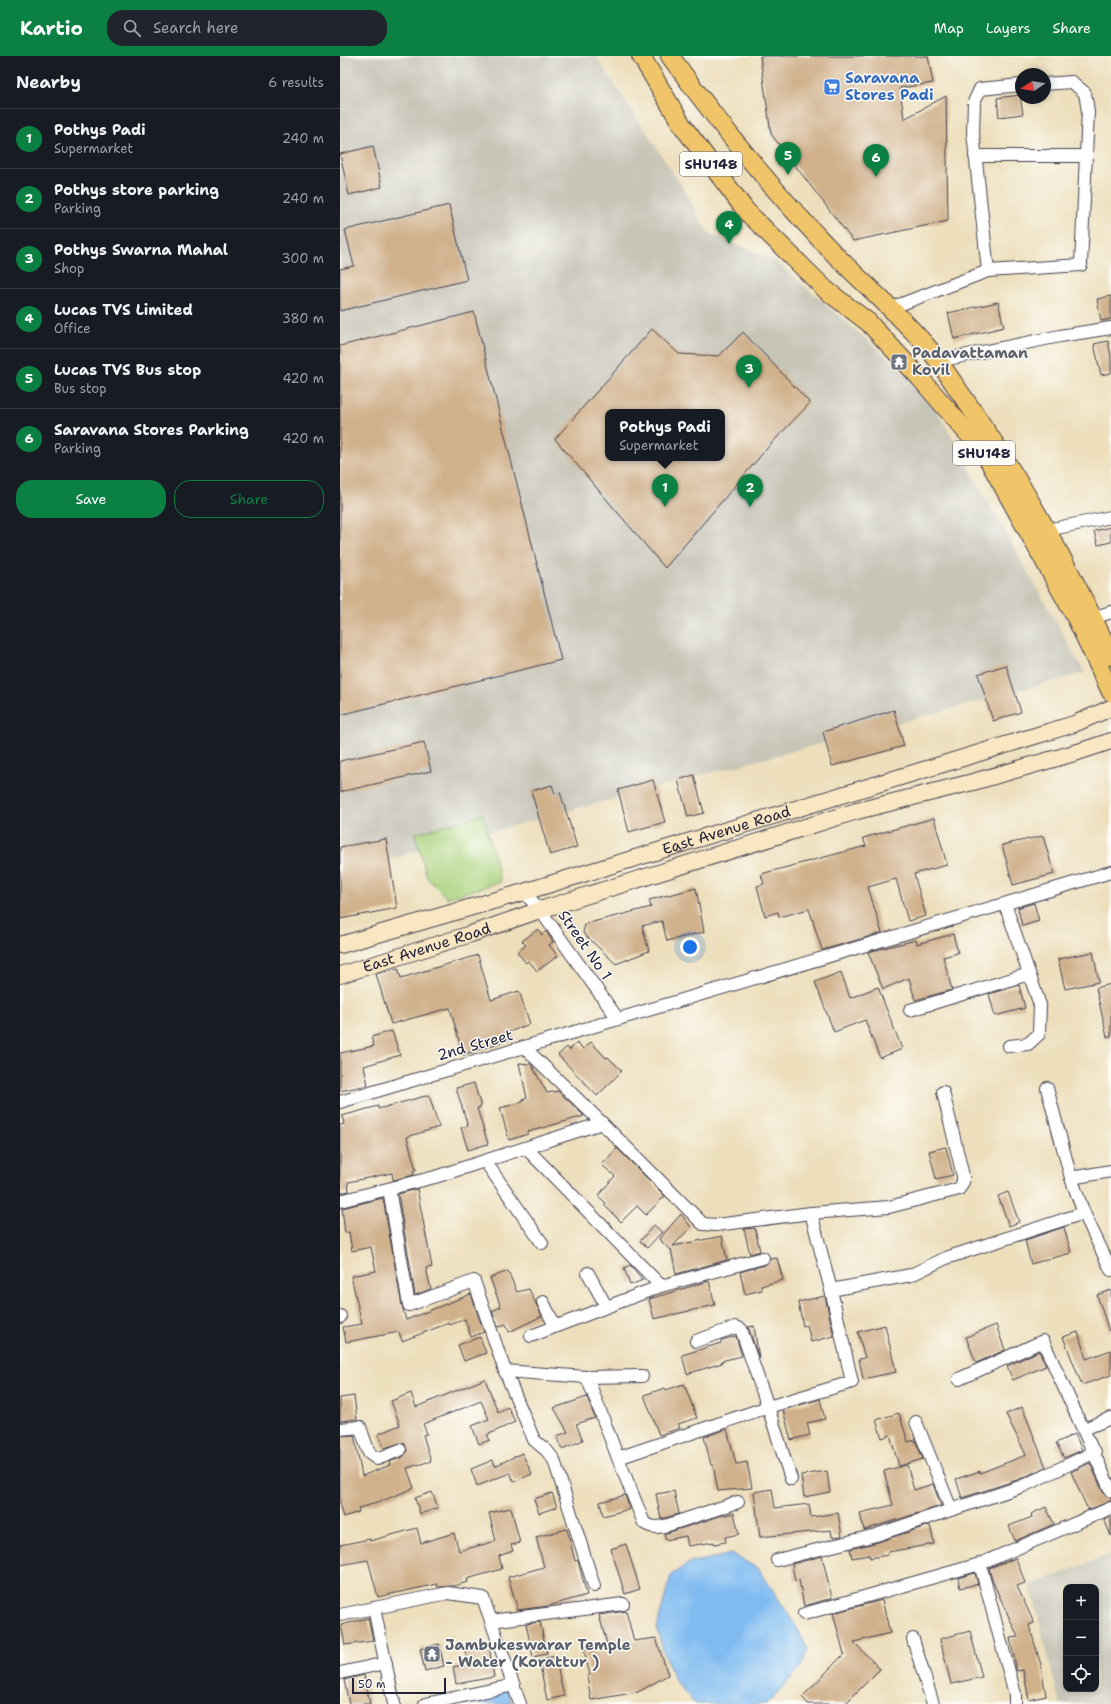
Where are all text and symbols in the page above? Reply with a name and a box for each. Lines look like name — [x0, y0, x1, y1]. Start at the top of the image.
search box — [107, 10, 387, 46]
text: Kartio — [20, 16, 83, 41]
icon: search — [121, 17, 143, 39]
text: Search here — [153, 18, 239, 38]
text: Map — [934, 19, 964, 37]
text: Layers — [986, 19, 1030, 37]
text: Share — [1052, 19, 1091, 37]
place label: Saravana Stores Padi — [845, 68, 934, 105]
north arrow — [1015, 68, 1051, 104]
text: Nearby — [16, 71, 81, 93]
text: 6 results — [268, 74, 324, 91]
supermarket icon: Saravana Stores Padi — [822, 77, 842, 97]
text: Pothys Padi — [54, 120, 146, 140]
text: 1 — [26, 130, 32, 147]
text: 240 m — [282, 130, 324, 147]
text: Supermarket — [54, 140, 133, 157]
pin: 5 — [775, 142, 801, 175]
pin: 6 — [863, 144, 889, 177]
road number: SHU148 — [680, 152, 742, 176]
text: Pothys store parking — [54, 180, 219, 200]
text: 2 — [24, 190, 34, 207]
text: 240 m — [282, 190, 324, 207]
text: Parking — [54, 200, 101, 217]
pin: 4 — [716, 211, 742, 244]
text: Pothys Swarna Mahal — [54, 240, 228, 260]
text: 3 — [24, 250, 34, 267]
text: 300 m — [281, 250, 324, 267]
text: Shop — [54, 260, 84, 277]
text: Lucas TVS Limited — [54, 300, 193, 320]
text: 4 — [24, 310, 34, 327]
text: 380 m — [282, 310, 324, 327]
text: Office — [54, 320, 91, 337]
place label: Padavattaman Kovil — [912, 343, 1028, 380]
temple icon: Padavattaman Kovil — [889, 352, 909, 372]
pin: 3 — [736, 355, 762, 388]
text: Lucas TVS Bus stop — [54, 360, 201, 380]
text: 5 — [25, 370, 33, 387]
text: 420 m — [282, 370, 324, 387]
text: Bus stop — [54, 380, 106, 397]
popup — [605, 409, 725, 461]
text: Pothys Padi — [619, 417, 711, 437]
text: Saravana Stores Parking — [54, 420, 249, 440]
text: 6 — [24, 430, 34, 447]
text: 420 m — [282, 430, 324, 447]
text: Supermarket — [619, 437, 698, 454]
text: Parking — [54, 440, 101, 457]
road number: SHU148 — [953, 441, 1015, 465]
pin: 1 — [652, 474, 678, 507]
pin: 2 — [737, 474, 763, 507]
button: Save — [16, 480, 166, 518]
button: Share — [174, 480, 324, 518]
street label: East Avenue Road — [660, 801, 793, 859]
street label: Street No 1 — [554, 906, 616, 984]
street label: East Avenue Road — [360, 918, 494, 977]
your location — [680, 937, 700, 957]
street label: 2nd Street — [435, 1025, 515, 1065]
map controls — [1063, 1584, 1099, 1692]
button: + — [1063, 1584, 1099, 1620]
button: − — [1063, 1620, 1099, 1656]
place label: Jambukeswarar Temple - Water (Korattur ) — [445, 1635, 631, 1672]
temple icon: Jambukeswarar Temple - Water (Korattur ) — [422, 1644, 442, 1664]
button: locate — [1063, 1656, 1099, 1692]
scale bar — [352, 1676, 446, 1695]
text: 50 m — [358, 1677, 386, 1692]

